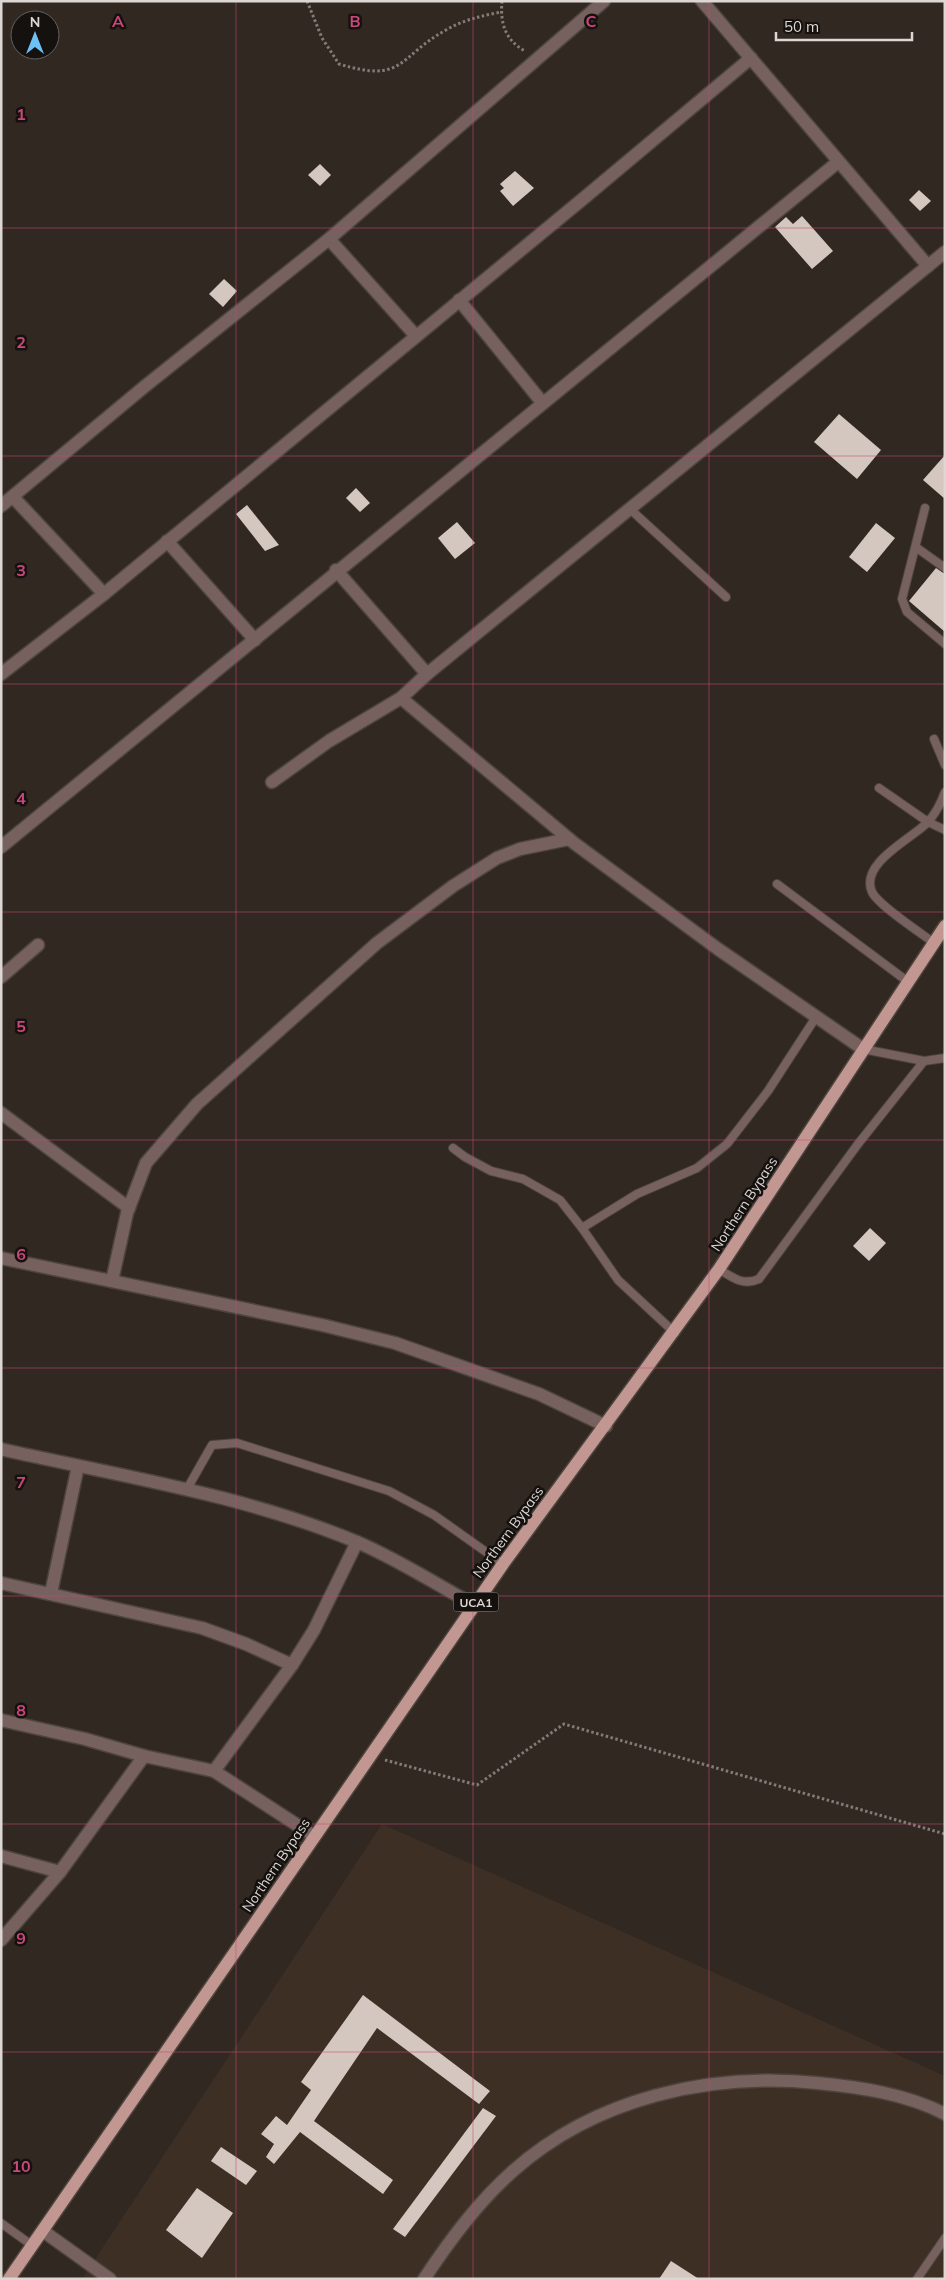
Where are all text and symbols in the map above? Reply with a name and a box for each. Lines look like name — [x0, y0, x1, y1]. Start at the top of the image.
north arrow — [10, 10, 60, 60]
scale bar — [776, 10, 912, 42]
text: A — [112, 11, 124, 31]
text: B — [349, 11, 361, 31]
text: C — [586, 11, 597, 31]
text: N — [30, 13, 40, 31]
text: 50 m — [784, 17, 819, 36]
text: 1 — [16, 104, 26, 124]
text: 2 — [16, 332, 26, 352]
text: 3 — [16, 560, 26, 580]
text: 4 — [16, 788, 26, 808]
text: 5 — [16, 1016, 26, 1036]
street label: Northern Bypass — [707, 1153, 781, 1255]
text: 6 — [16, 1244, 26, 1264]
text: 7 — [16, 1472, 26, 1492]
street label: Northern Bypass — [469, 1482, 547, 1581]
road number: UCA1 — [454, 1592, 498, 1611]
text: 8 — [16, 1700, 26, 1720]
street label: Northern Bypass — [238, 1815, 314, 1915]
text: 9 — [16, 1928, 26, 1948]
text: 10 — [11, 2156, 31, 2176]

